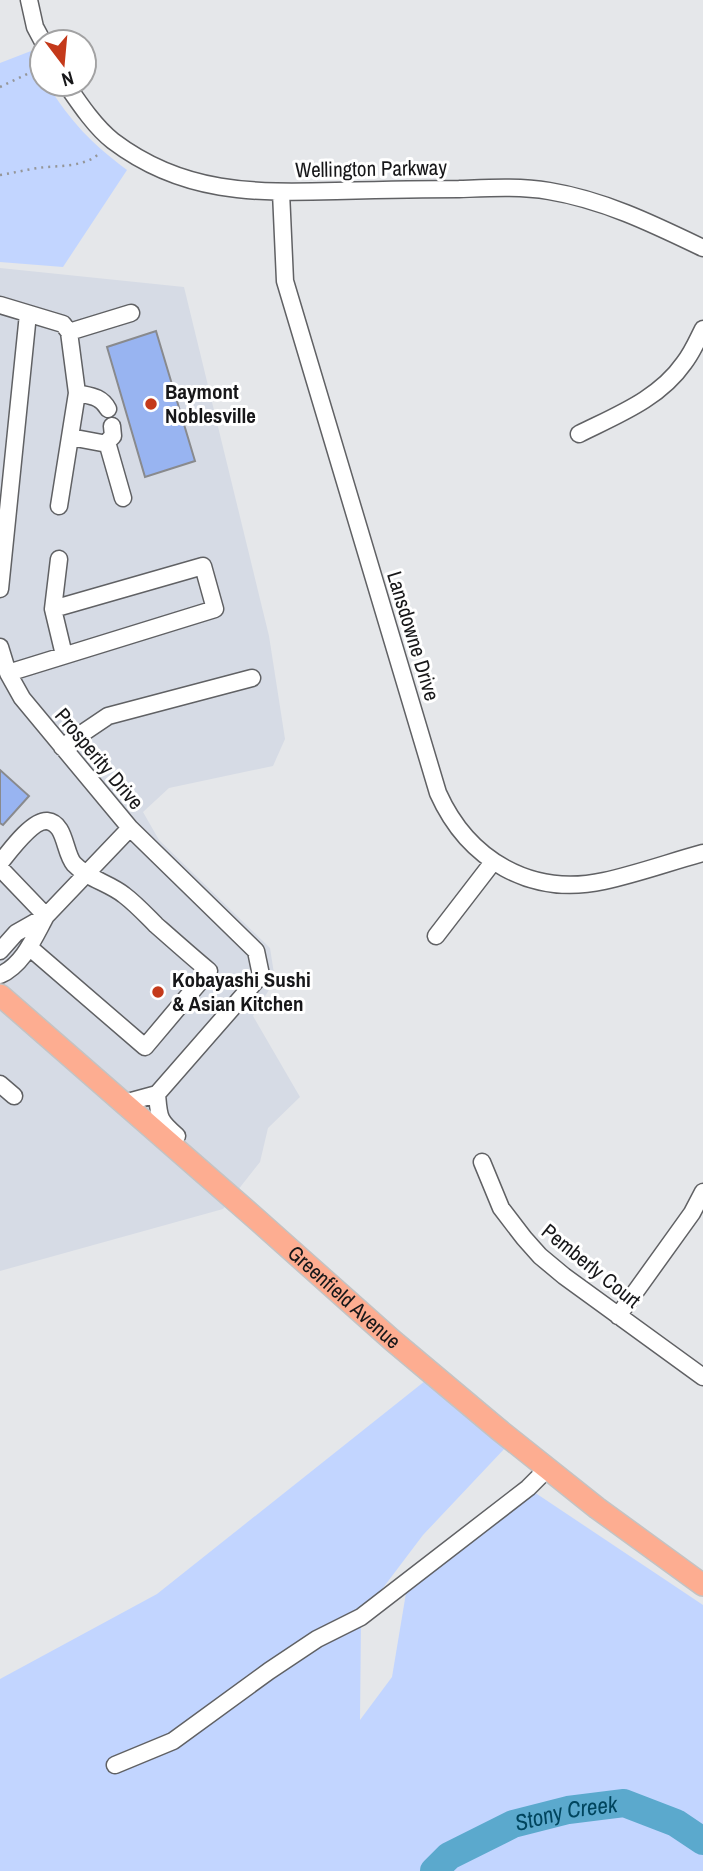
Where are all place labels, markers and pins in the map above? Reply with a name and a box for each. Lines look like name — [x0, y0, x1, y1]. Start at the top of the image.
place label: Baymont Noblesville — [165, 377, 256, 430]
marker: Baymont Noblesville — [143, 396, 159, 412]
place label: Kobayashi Sushi & Asian Kitchen — [172, 965, 311, 1018]
marker: Kobayashi Sushi & Asian Kitchen — [150, 984, 166, 1000]

